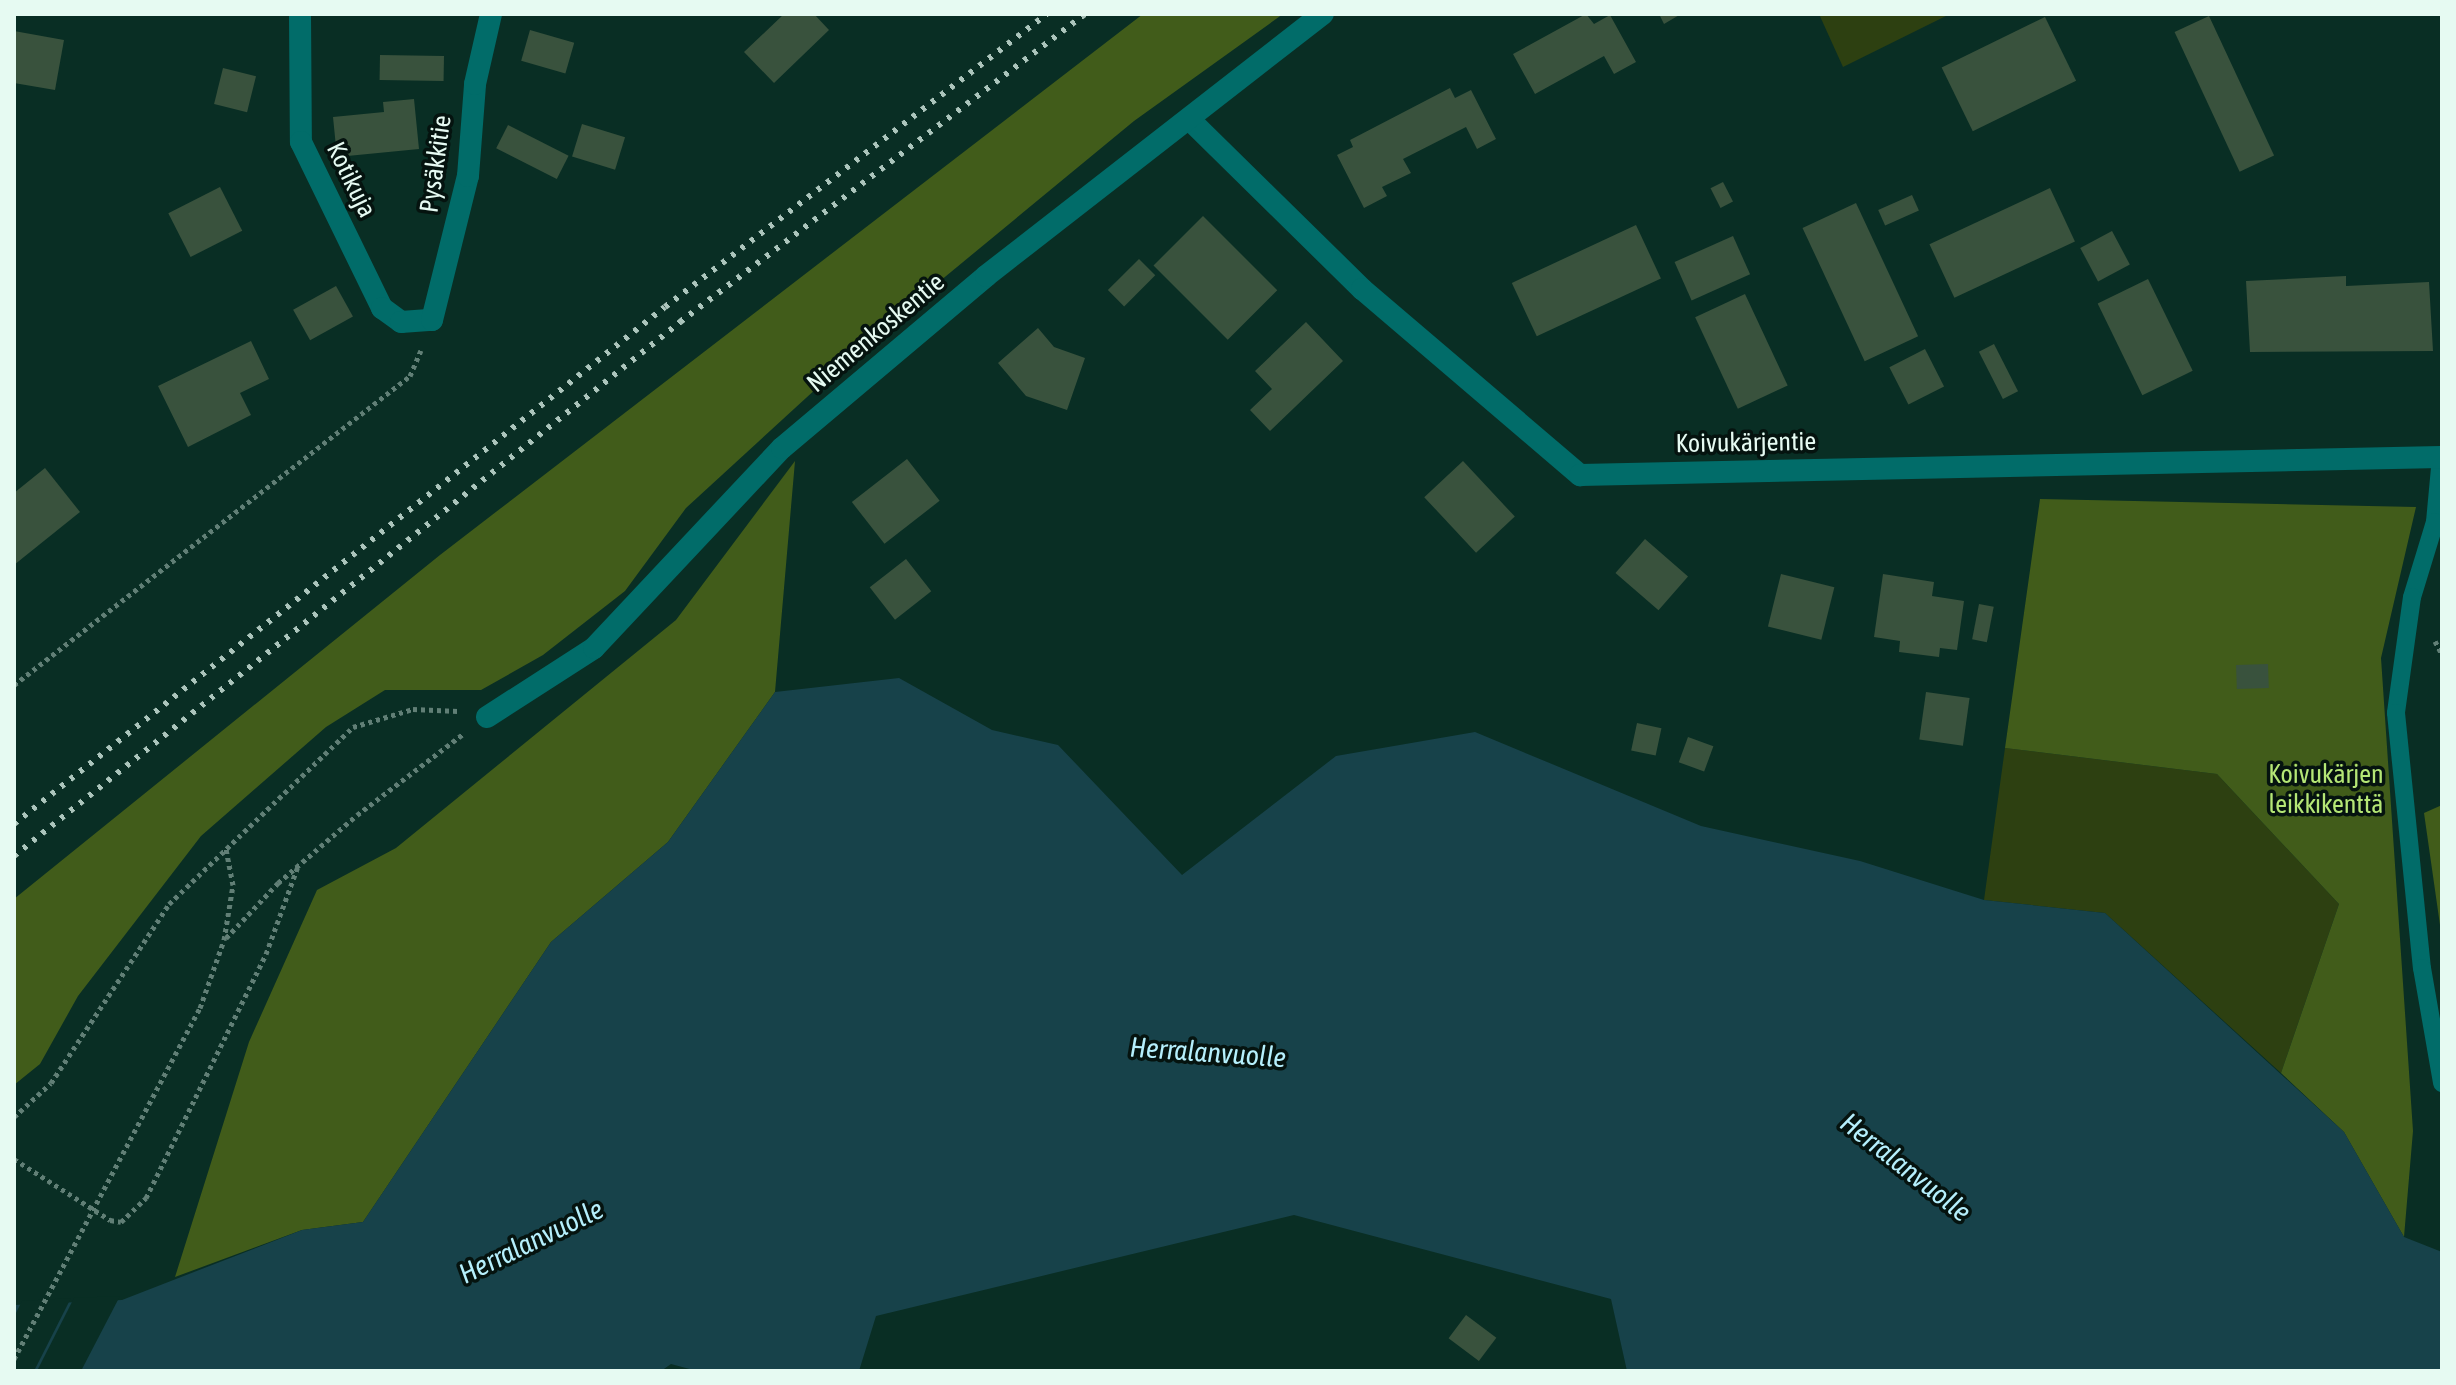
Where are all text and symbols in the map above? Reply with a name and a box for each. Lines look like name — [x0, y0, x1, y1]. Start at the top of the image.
street label: Pysäkkitie — [414, 113, 458, 215]
street label: Kotikuja — [319, 137, 383, 223]
street label: Niemenkoskentie — [801, 267, 951, 399]
street label: Koivukärjentie — [1675, 426, 1817, 460]
park label: Koivukärjen leikkikenttä — [2268, 759, 2384, 820]
water label: Herralanvuolle — [1129, 1030, 1287, 1074]
water label: Herralanvuolle — [1834, 1106, 1978, 1228]
water label: Herralanvuolle — [453, 1192, 609, 1290]

